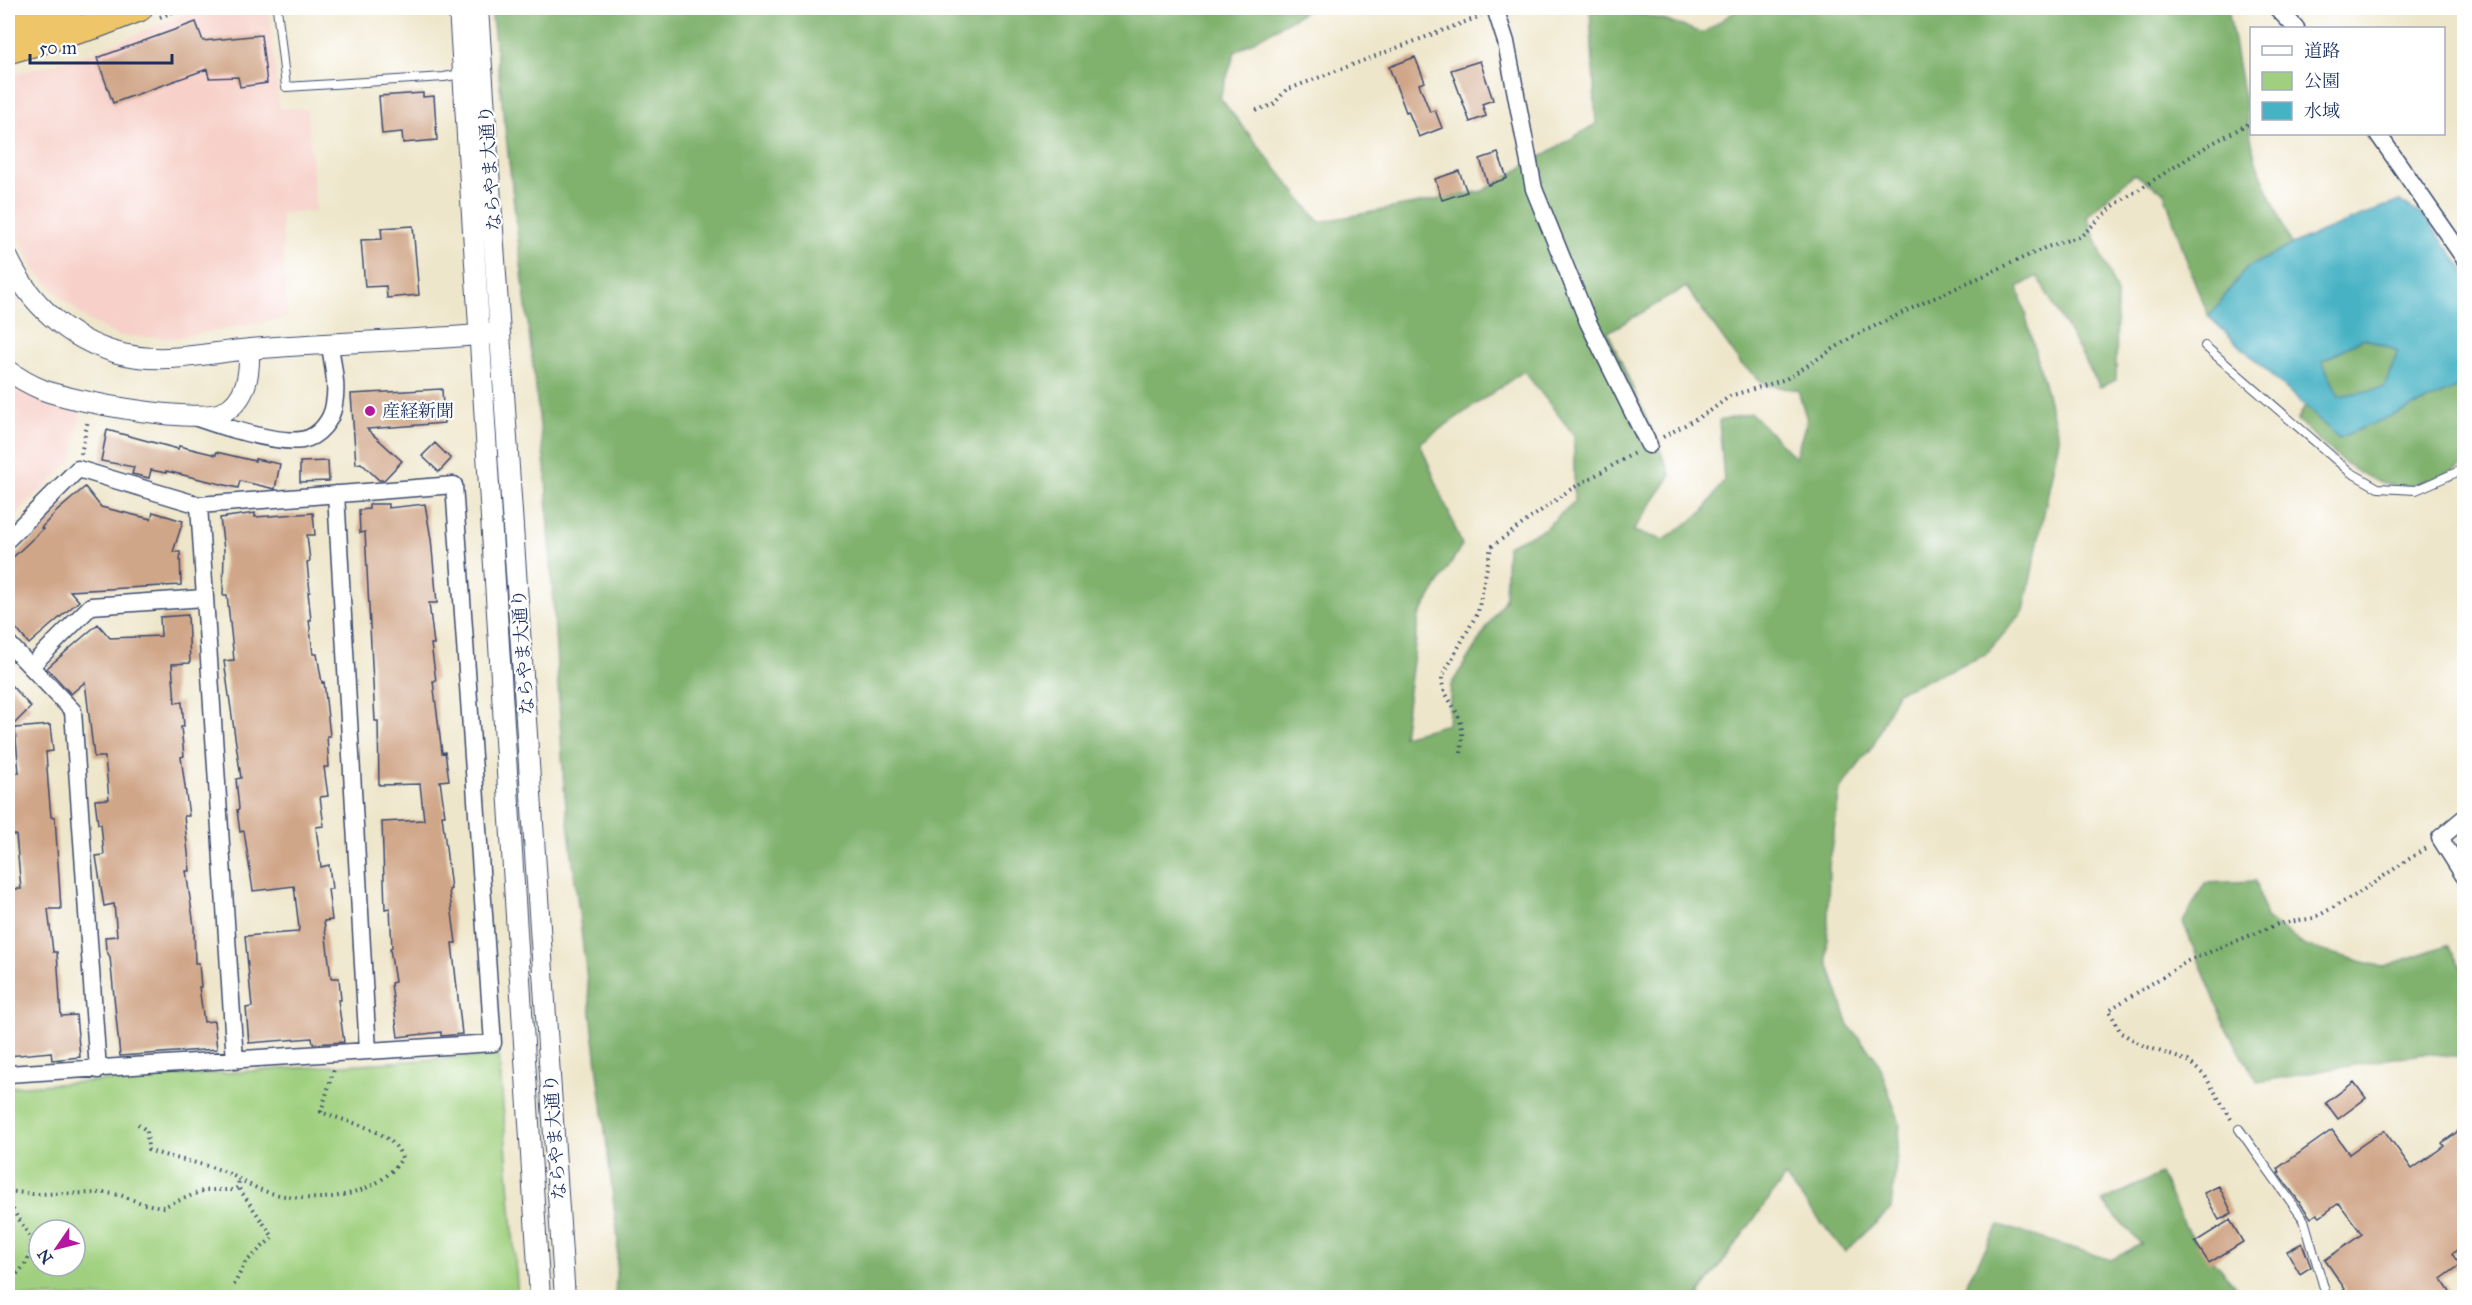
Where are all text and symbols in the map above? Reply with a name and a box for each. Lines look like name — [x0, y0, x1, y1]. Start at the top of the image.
scale bar — [30, 27, 172, 65]
legend — [2250, 27, 2445, 135]
text: 50 m — [39, 37, 77, 59]
text: 道路 — [2304, 40, 2340, 62]
text: 公園 — [2304, 70, 2340, 92]
text: 水域 — [2304, 100, 2340, 122]
street label: ならやま大通り — [475, 104, 505, 232]
place label: 産経新聞 — [382, 400, 454, 422]
marker: 産経新聞 — [363, 404, 377, 418]
street label: ならやま大通り — [508, 588, 538, 716]
street label: ならやま大通り — [540, 1073, 570, 1201]
north arrow — [27, 1218, 87, 1278]
text: N — [33, 1245, 57, 1267]

